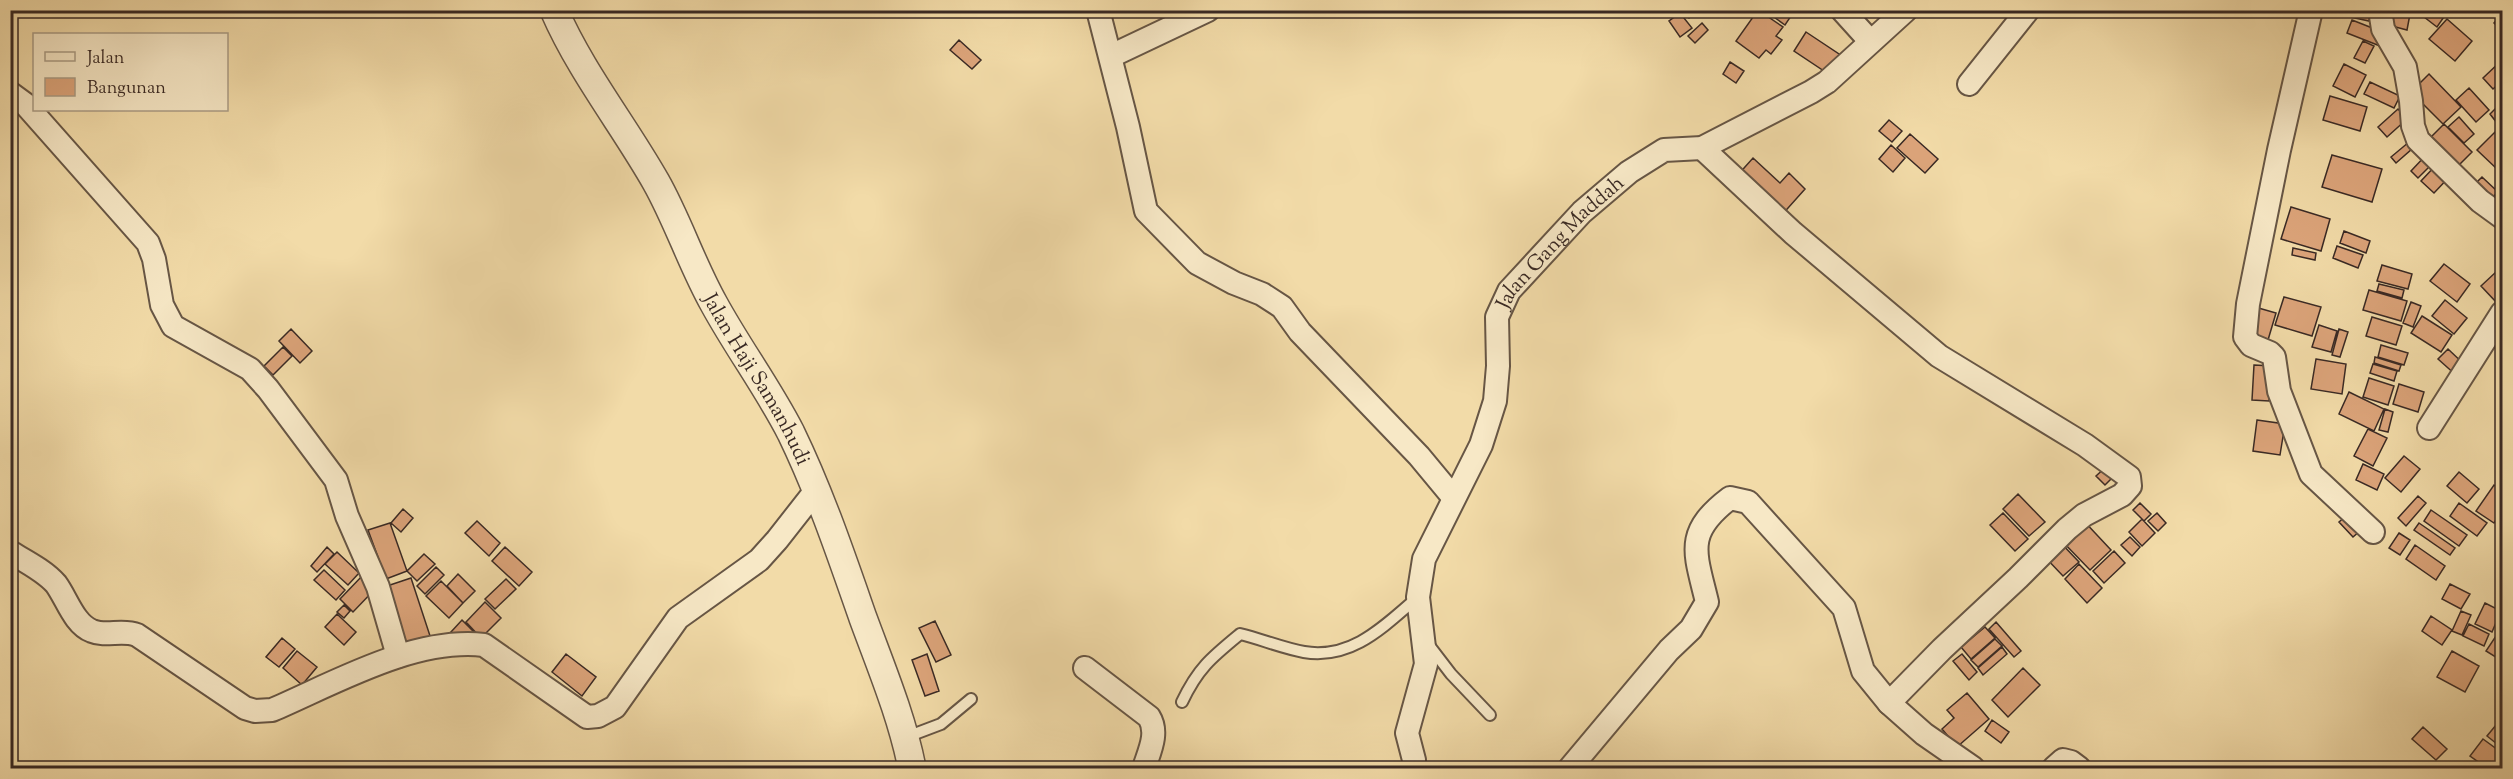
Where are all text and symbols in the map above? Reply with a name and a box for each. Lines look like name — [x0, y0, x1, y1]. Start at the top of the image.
legend — [33, 33, 228, 111]
text: Jalan — [86, 46, 125, 72]
text: Bangunan — [87, 76, 166, 102]
street label: Jalan Gang Maddah — [1489, 169, 1632, 315]
street label: Jalan Haji Samanhudi — [694, 288, 817, 471]

